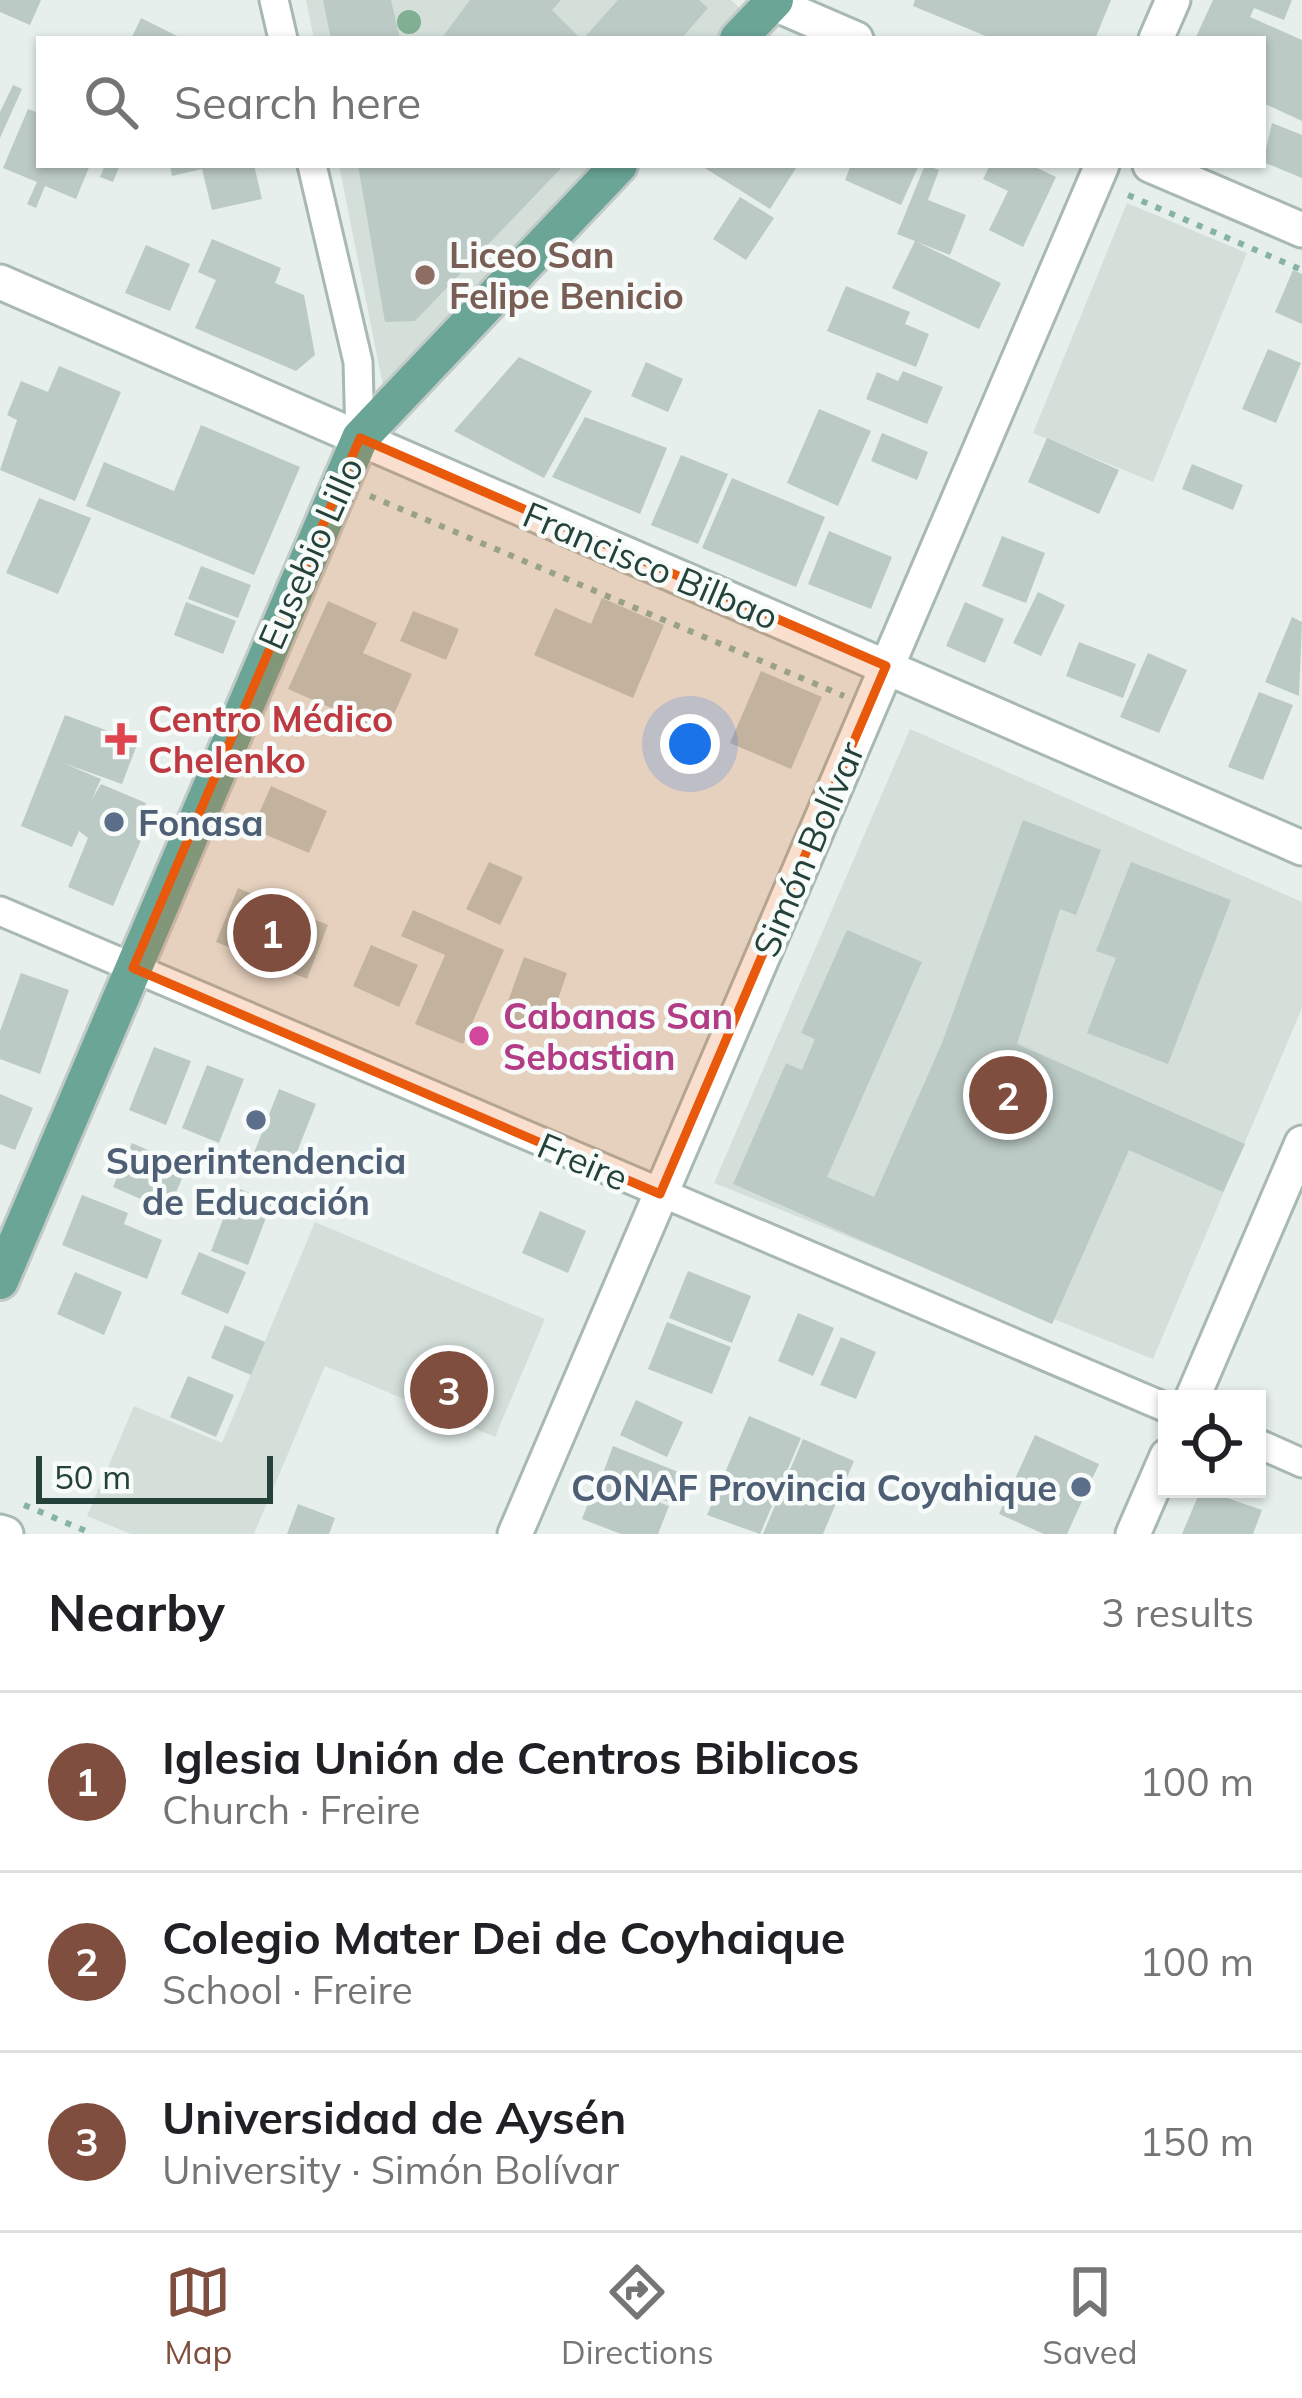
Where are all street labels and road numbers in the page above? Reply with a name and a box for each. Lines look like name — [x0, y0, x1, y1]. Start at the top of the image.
street label: Eusebio Lillo — [248, 450, 372, 656]
street label: Francisco Bilbao — [517, 491, 785, 639]
street label: Simón Bolívar — [743, 735, 873, 963]
street label: Freire — [531, 1122, 635, 1200]

